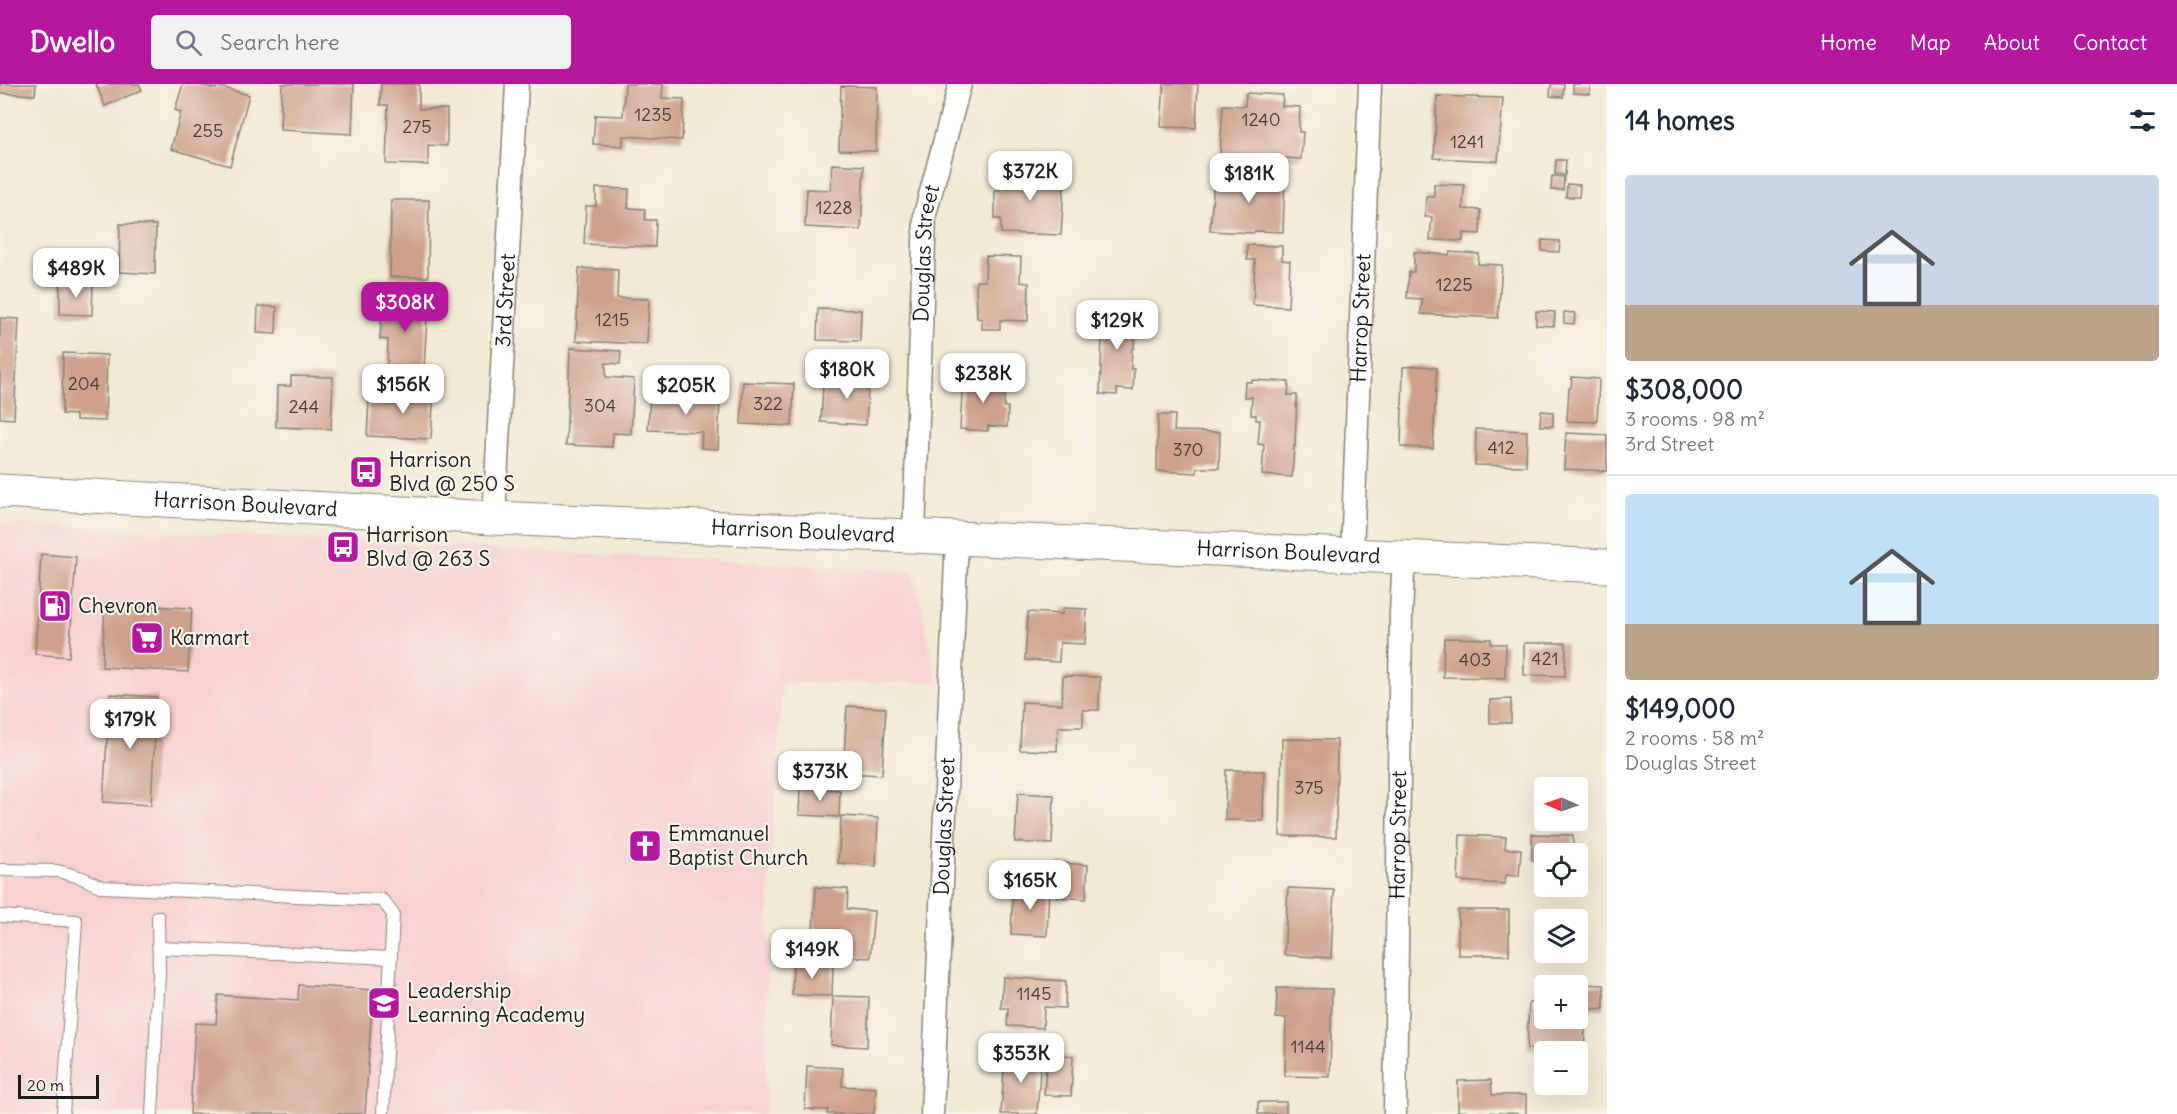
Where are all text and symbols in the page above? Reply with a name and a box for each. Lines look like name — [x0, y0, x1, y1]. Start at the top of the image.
search box — [151, 15, 571, 69]
text: Dwello — [30, 24, 115, 60]
icon: search — [172, 26, 205, 59]
text: Search here — [220, 28, 340, 56]
text: Home — [1820, 29, 1877, 56]
text: Map — [1910, 29, 1951, 56]
text: About — [1984, 29, 2040, 56]
text: Contact — [2073, 29, 2147, 56]
house number: 1235 — [634, 103, 672, 126]
text: 14 homes — [1625, 104, 1735, 137]
icon: filters — [2126, 104, 2159, 137]
house number: 1240 — [1242, 108, 1280, 131]
house number: 275 — [402, 115, 432, 138]
house number: 255 — [193, 119, 223, 142]
house number: 1241 — [1450, 130, 1484, 153]
pin: $372K — [988, 151, 1072, 202]
pin: $181K — [1207, 153, 1291, 204]
text: $372K — [1002, 158, 1058, 183]
text: $181K — [1224, 160, 1274, 185]
street label: Douglas Street — [907, 182, 945, 323]
house number: 1228 — [815, 196, 853, 219]
icon: home — [1838, 214, 1946, 322]
pin: $489K — [34, 248, 118, 299]
street label: 3rd Street — [489, 253, 521, 348]
street label: Harrop Street — [1345, 253, 1376, 383]
text: $489K — [47, 255, 105, 280]
house number: 1225 — [1435, 273, 1473, 296]
pin: $308K — [363, 282, 447, 333]
text: $308K — [375, 289, 435, 314]
pin: $129K — [1075, 300, 1159, 351]
text: $129K — [1090, 307, 1144, 332]
house number: 1215 — [595, 308, 629, 331]
pin: $180K — [805, 349, 889, 400]
pin: $238K — [941, 353, 1025, 404]
text: $180K — [819, 356, 875, 381]
text: $238K — [954, 360, 1012, 385]
pin: $156K — [361, 364, 445, 415]
pin: $205K — [644, 365, 728, 416]
text: $156K — [376, 371, 430, 396]
house number: 204 — [68, 372, 100, 395]
text: $205K — [656, 372, 716, 397]
text: $308,000 — [1625, 373, 1743, 406]
house number: 322 — [753, 392, 783, 415]
house number: 304 — [584, 394, 616, 417]
house number: 244 — [289, 395, 319, 418]
text: 3 rooms · 98 m² — [1625, 406, 1765, 431]
text: 3rd Street — [1625, 431, 1714, 456]
house number: 412 — [1487, 436, 1515, 459]
house number: 370 — [1173, 438, 1203, 461]
place label: Harrison Blvd @ 250 S — [389, 446, 515, 497]
bus stop icon: Harrison Blvd @ 250 S — [348, 454, 384, 490]
street label: Harrison Boulevard — [153, 485, 338, 522]
street label: Harrison Boulevard — [710, 513, 896, 548]
place label: Harrison Blvd @ 263 S — [366, 521, 490, 572]
bus stop icon: Harrison Blvd @ 263 S — [325, 529, 361, 565]
icon: home — [1838, 533, 1946, 641]
street label: Harrison Boulevard — [1196, 534, 1381, 569]
fuel station icon: Chevron — [37, 588, 73, 624]
place label: Chevron — [78, 592, 158, 619]
supermarket icon: Karmart — [129, 620, 165, 656]
place label: Karmart — [170, 624, 249, 651]
house number: 421 — [1531, 647, 1559, 670]
house number: 403 — [1459, 648, 1491, 671]
text: $149,000 — [1625, 692, 1736, 725]
pin: $179K — [88, 699, 172, 750]
text: $179K — [104, 706, 156, 731]
text: 2 rooms · 58 m² — [1625, 725, 1765, 750]
text: Douglas Street — [1625, 750, 1756, 775]
pin: $373K — [778, 751, 862, 802]
street label: Douglas Street — [927, 757, 960, 896]
text: $373K — [792, 758, 848, 783]
street label: Harrop Street — [1384, 770, 1412, 900]
house number: 375 — [1294, 776, 1324, 799]
north arrow — [1534, 777, 1588, 831]
map controls — [1534, 777, 1588, 1095]
place label: Emmanuel Baptist Church — [668, 820, 808, 871]
church icon: Emmanuel Baptist Church — [627, 828, 663, 864]
button: locate — [1534, 843, 1588, 897]
pin: $165K — [988, 860, 1072, 911]
text: $165K — [1003, 867, 1057, 892]
button: layers — [1534, 909, 1588, 963]
pin: $149K — [770, 929, 854, 980]
text: $149K — [785, 936, 839, 961]
button: + — [1534, 975, 1588, 1029]
place label: Leadership Learning Academy — [407, 977, 585, 1028]
house number: 1145 — [1016, 982, 1052, 1005]
school or university icon: Leadership Learning Academy — [366, 985, 402, 1021]
pin: $353K — [979, 1033, 1063, 1084]
house number: 1144 — [1290, 1035, 1326, 1058]
text: $353K — [992, 1040, 1050, 1065]
button: − — [1534, 1041, 1588, 1095]
scale bar — [18, 1072, 99, 1100]
text: 20 m — [27, 1075, 64, 1095]

